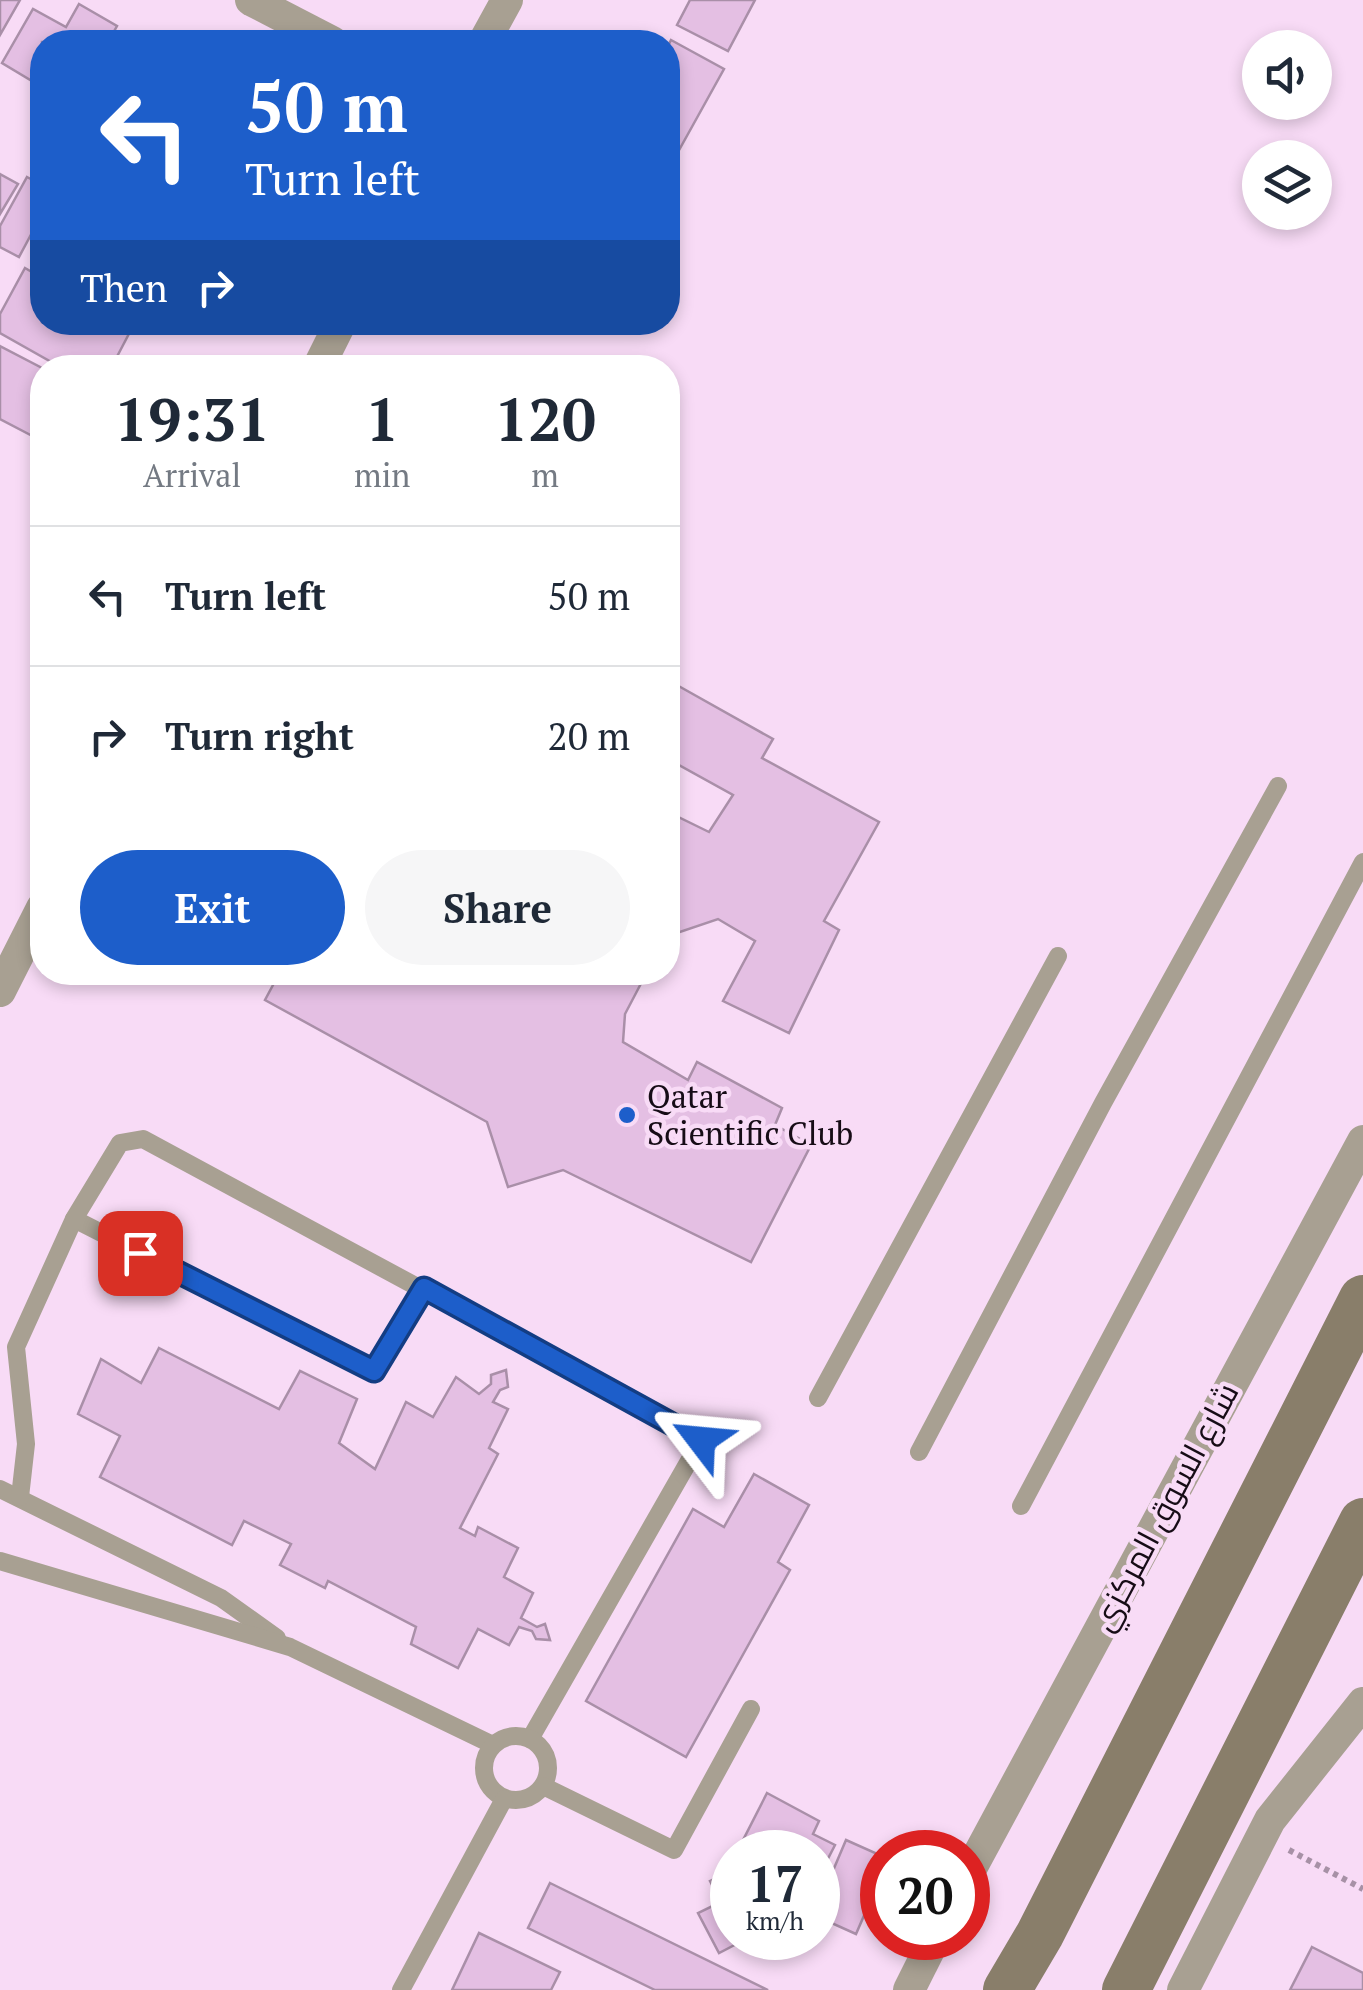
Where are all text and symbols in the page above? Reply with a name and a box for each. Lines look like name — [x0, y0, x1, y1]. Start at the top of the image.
map controls — [1242, 30, 1332, 230]
button: sound — [1242, 30, 1332, 120]
text: 50 m — [245, 59, 408, 152]
icon: left — [80, 70, 210, 200]
button: layers — [1242, 140, 1332, 230]
text: Turn left — [245, 148, 420, 208]
icon: right — [188, 260, 243, 315]
text: Then — [80, 263, 168, 313]
text: 19:31 — [114, 379, 270, 458]
text: 1 — [365, 379, 399, 458]
text: 120 — [494, 379, 596, 458]
text: Arrival — [143, 454, 241, 496]
text: min — [354, 454, 410, 496]
text: m — [531, 454, 559, 496]
icon: left — [80, 569, 135, 624]
text: Turn left — [165, 571, 326, 621]
text: 50 m — [547, 571, 630, 621]
icon: right — [80, 709, 135, 764]
text: Turn right — [165, 711, 354, 761]
text: 20 m — [547, 711, 630, 761]
button: Exit — [80, 850, 345, 965]
button: Share — [365, 850, 630, 965]
place label: Qatar Scientific Club — [647, 1075, 853, 1154]
marker: Qatar Scientific Club — [616, 1104, 638, 1126]
pin — [98, 1211, 183, 1296]
icon: arrive — [113, 1226, 168, 1281]
street label: شارع السوق المركزي — [1081, 1375, 1252, 1640]
position arrow — [649, 1388, 753, 1492]
speed limit sign: 20 — [860, 1830, 990, 1960]
text: 17 — [747, 1850, 803, 1916]
text: km/h — [746, 1904, 804, 1937]

